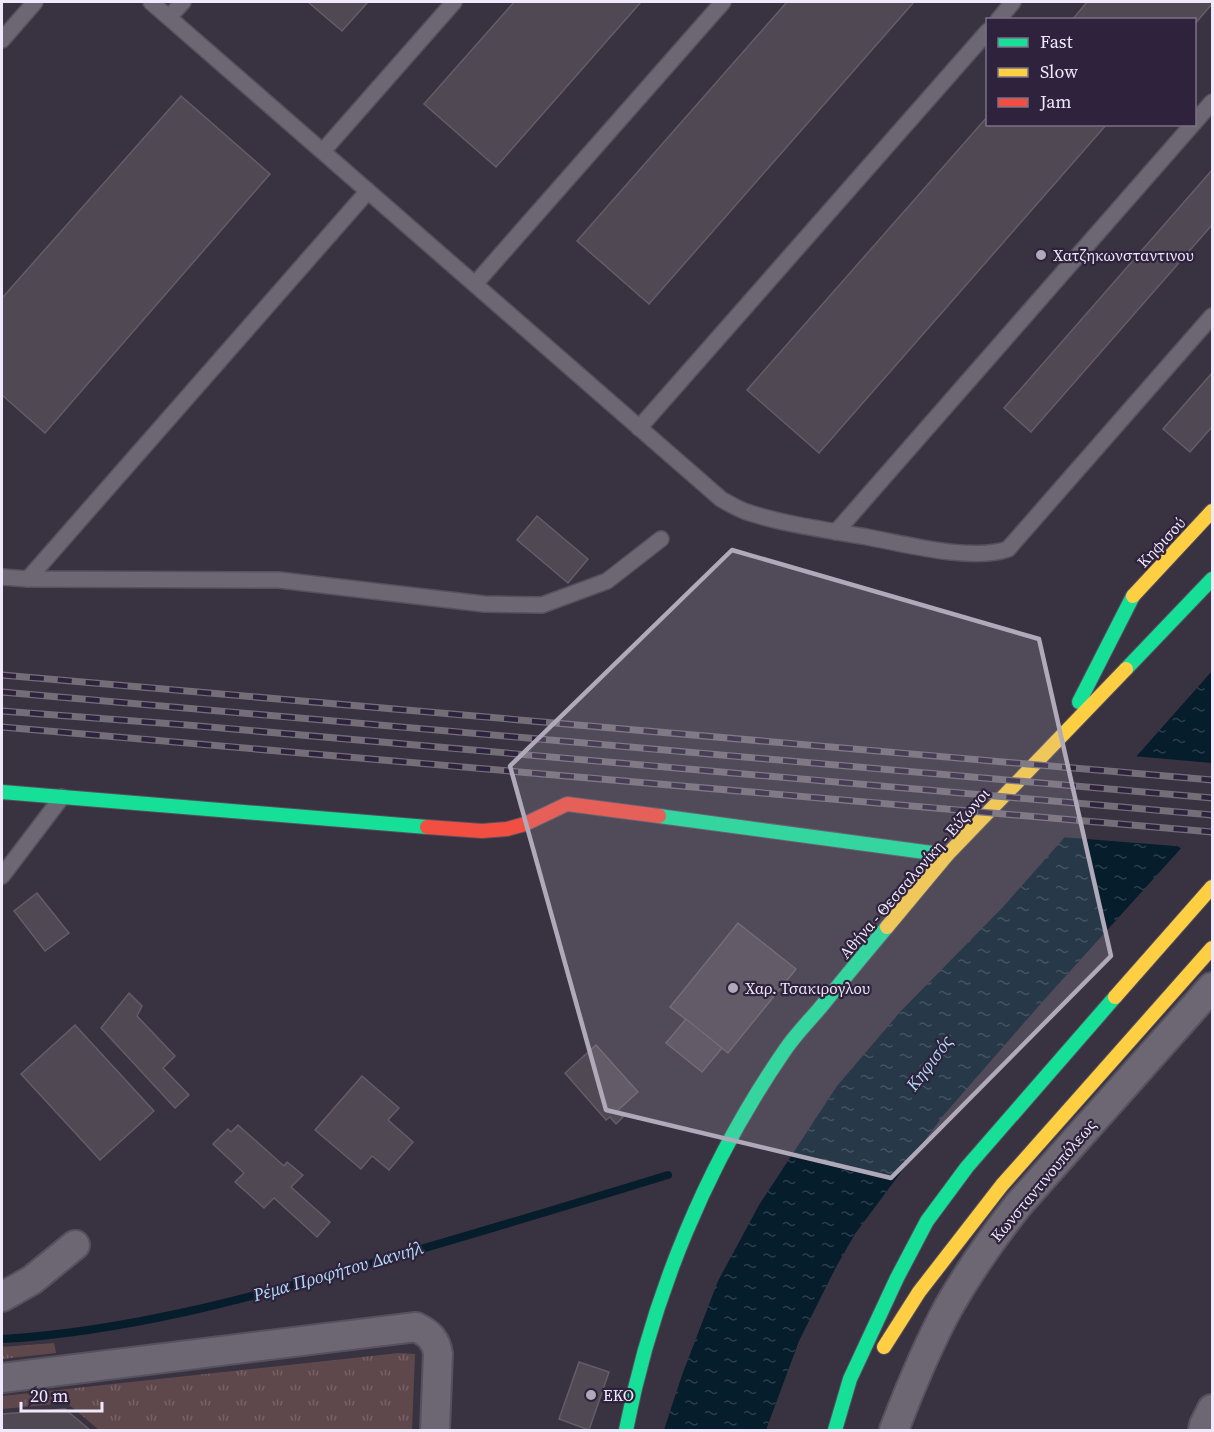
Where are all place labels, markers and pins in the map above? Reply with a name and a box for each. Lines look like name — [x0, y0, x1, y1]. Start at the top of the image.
place label: Χατζηκωνσταντινου — [1053, 244, 1194, 266]
marker: Χατζηκωνσταντινου — [1034, 248, 1048, 262]
place label: Χαρ. Τσακιρογλου — [745, 977, 870, 999]
marker: Χαρ. Τσακιρογλου — [726, 981, 740, 995]
place label: EKO — [603, 1384, 634, 1406]
marker: EKO — [584, 1388, 598, 1402]

